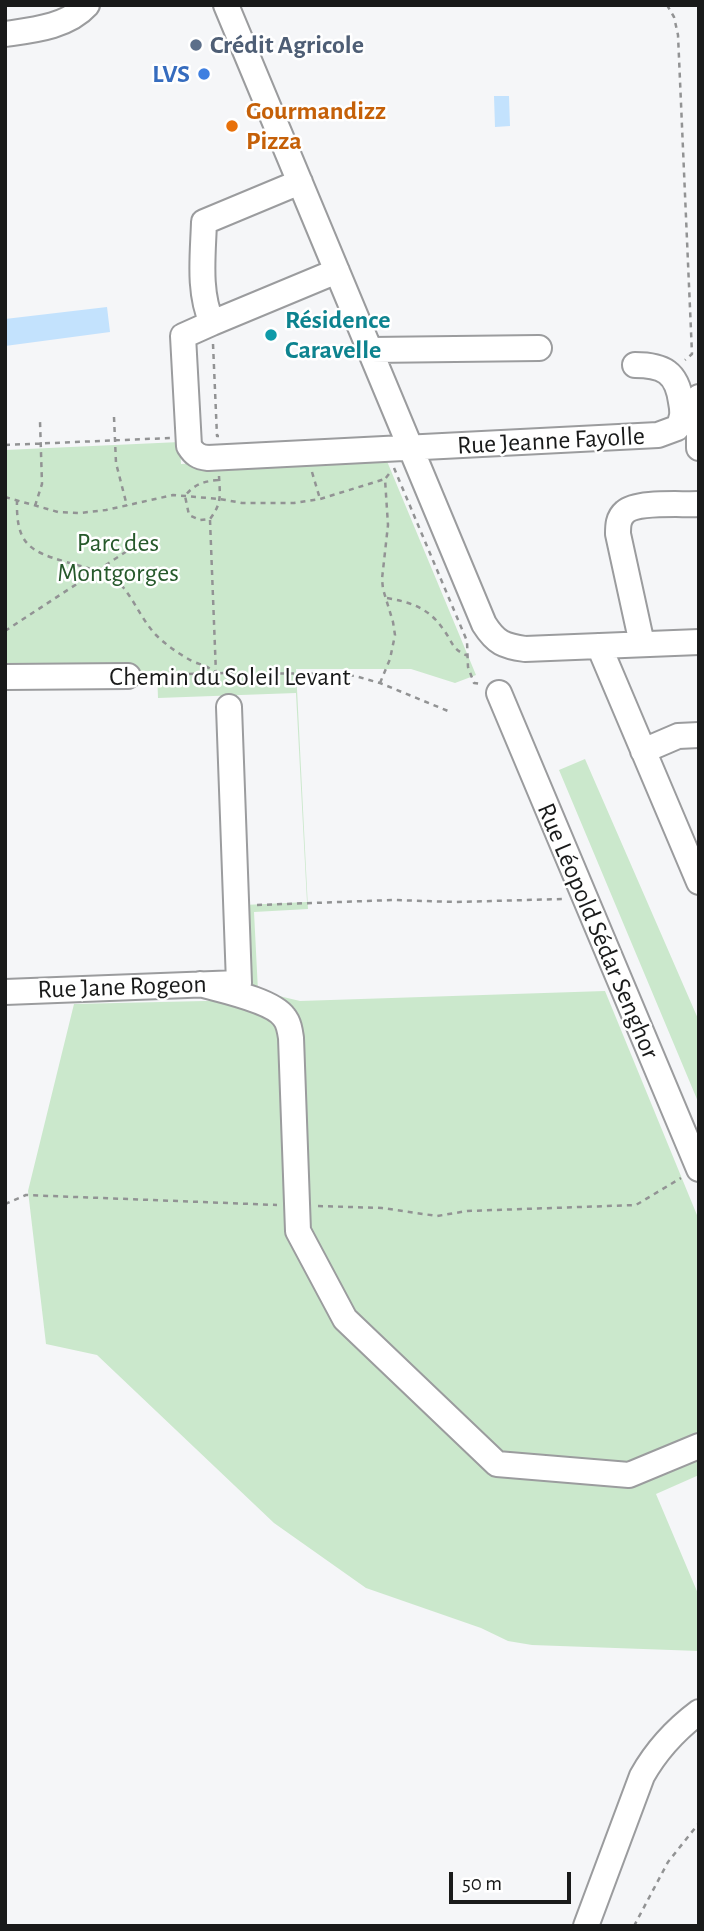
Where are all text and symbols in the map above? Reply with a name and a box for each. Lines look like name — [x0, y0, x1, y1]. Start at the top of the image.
place label: Crédit Agricole — [210, 29, 364, 61]
marker: Crédit Agricole — [188, 37, 204, 53]
place label: LVS — [152, 58, 190, 90]
marker: LVS — [196, 66, 212, 82]
place label: Gourmandizz Pizza — [246, 95, 386, 156]
marker: Gourmandizz Pizza — [224, 118, 240, 134]
place label: Résidence Caravelle — [285, 304, 391, 366]
marker: Résidence Caravelle — [263, 327, 279, 343]
street label: Rue Jeanne Fayolle — [456, 420, 646, 462]
park label: Parc des Montgorges — [57, 527, 179, 588]
street label: Chemin du Soleil Levant — [109, 661, 351, 693]
street label: Rue Léopold Sédar Senghor — [530, 798, 666, 1064]
street label: Rue Jane Rogeon — [37, 968, 207, 1006]
scale bar — [452, 1857, 574, 1901]
text: 50 m — [462, 1873, 502, 1894]

